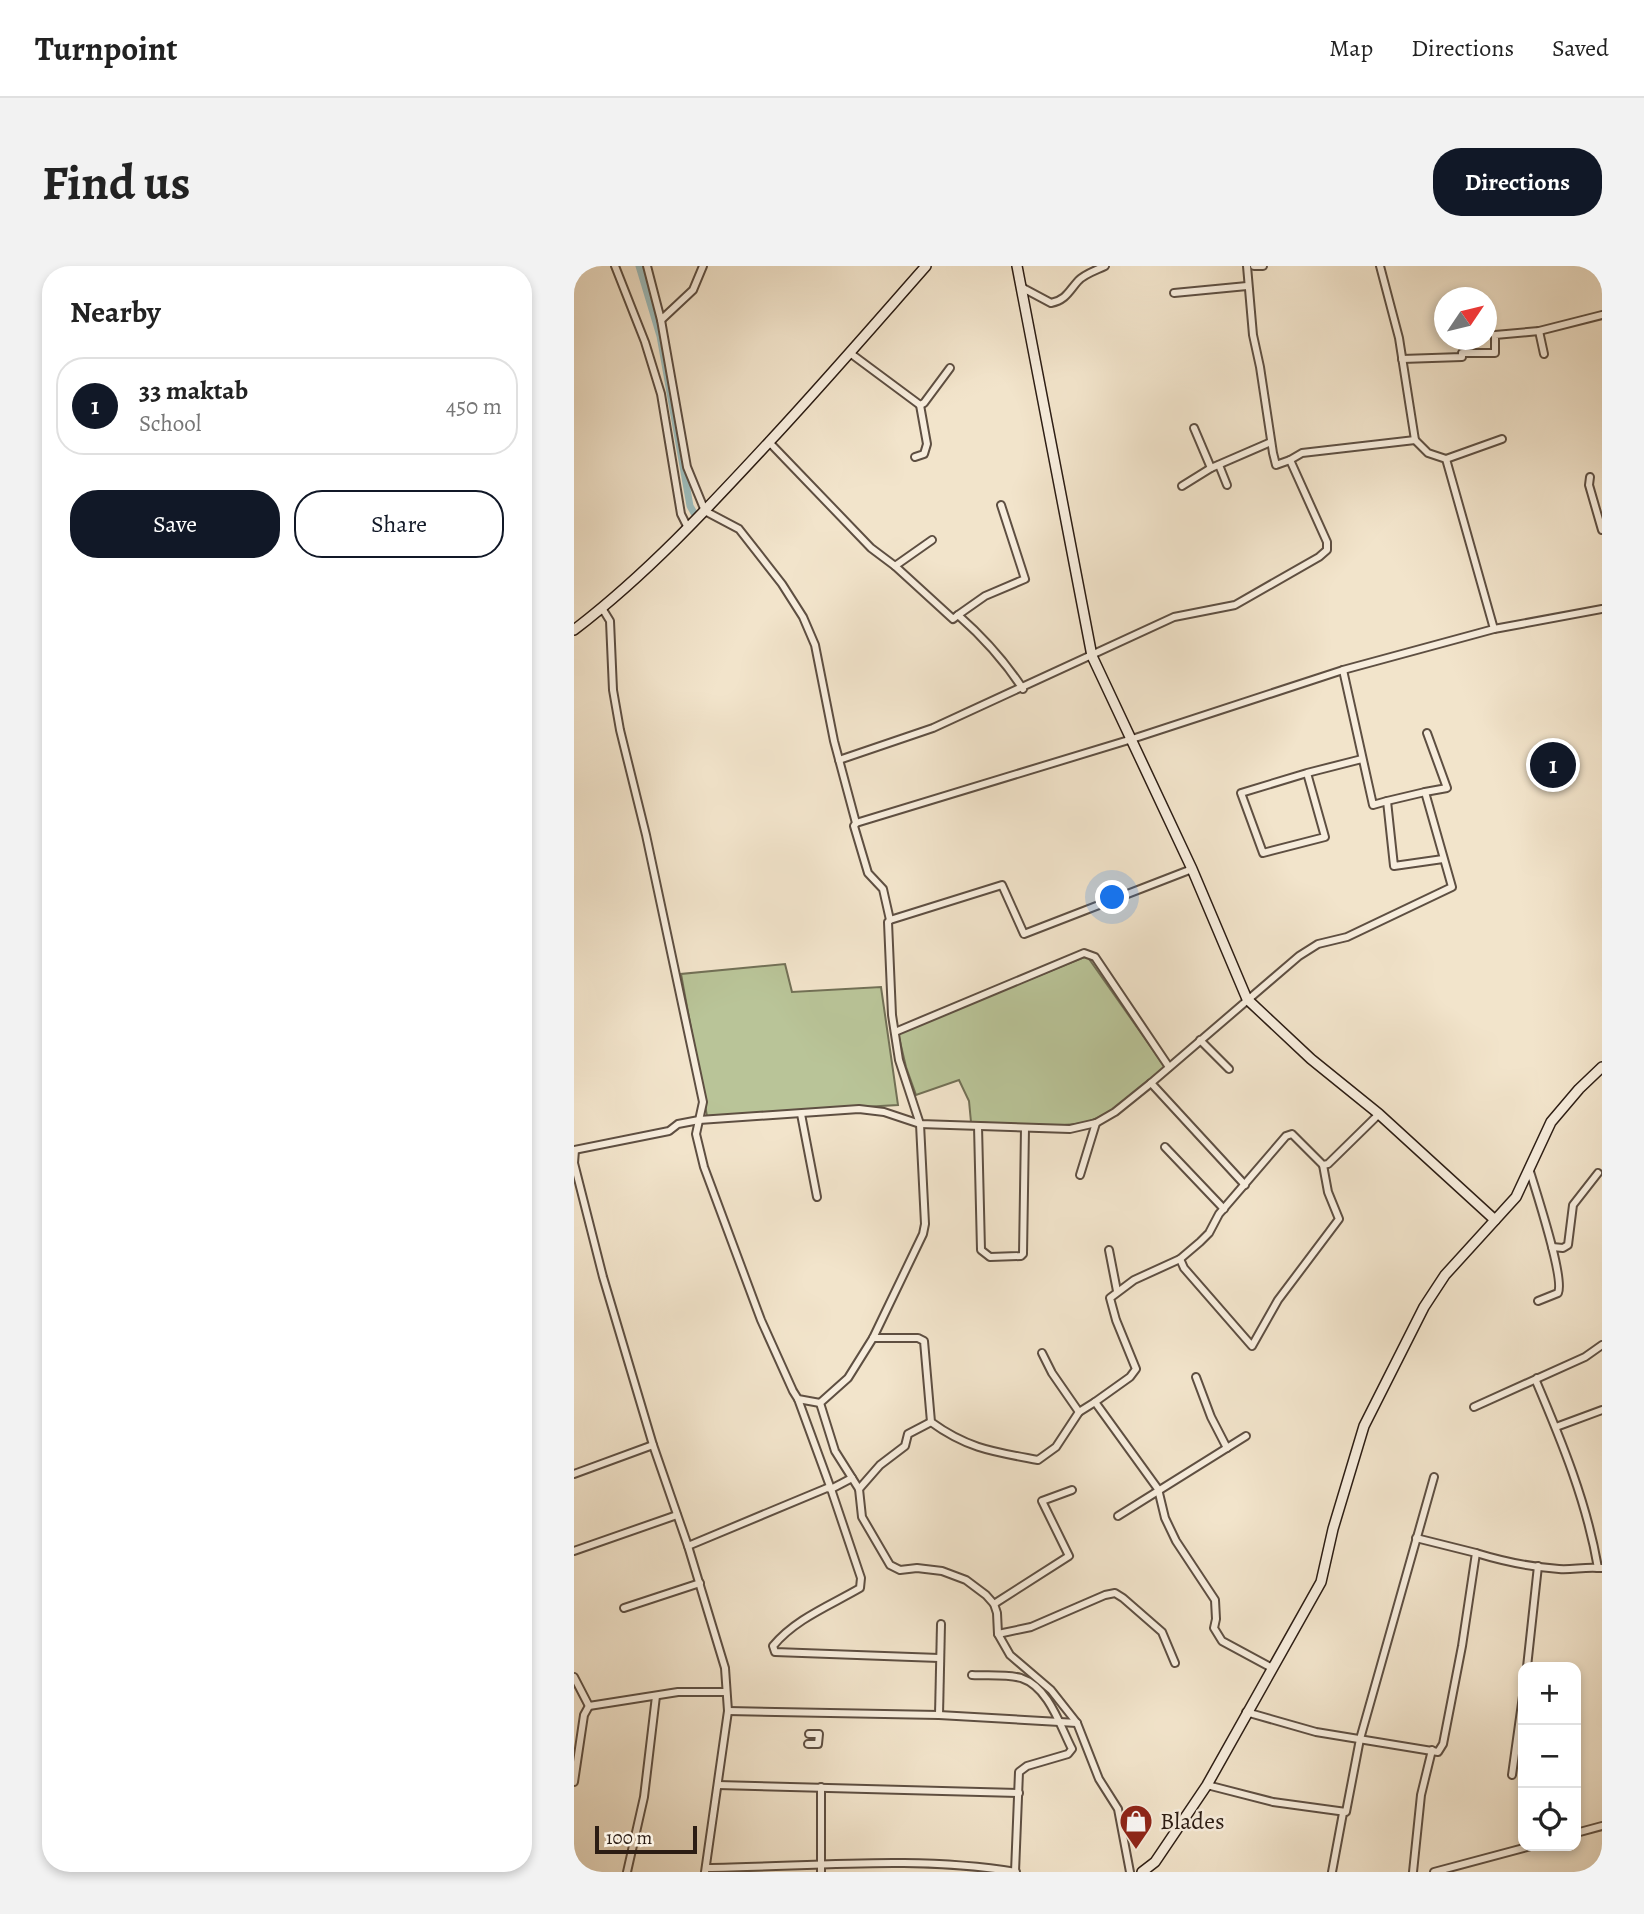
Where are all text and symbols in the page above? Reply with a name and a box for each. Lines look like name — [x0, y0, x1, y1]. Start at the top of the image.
text: Turnpoint — [35, 26, 177, 71]
text: Map — [1329, 32, 1373, 64]
text: Directions — [1411, 32, 1514, 64]
text: Saved — [1552, 32, 1609, 64]
button: Directions — [1433, 148, 1602, 216]
text: Find us — [42, 149, 190, 216]
north arrow — [1434, 287, 1497, 350]
text: Nearby — [70, 292, 161, 332]
text: 33 maktab — [139, 373, 248, 408]
text: 1 — [91, 391, 99, 422]
text: 450 m — [446, 391, 502, 422]
text: School — [139, 408, 201, 439]
button: Save — [70, 490, 280, 558]
button: Share — [294, 490, 504, 558]
pin: 1 — [1530, 739, 1576, 791]
your location — [1095, 880, 1129, 914]
map controls — [1518, 1662, 1581, 1851]
button: + — [1518, 1662, 1581, 1725]
button: − — [1518, 1725, 1581, 1788]
button: locate — [1518, 1788, 1581, 1851]
shop icon: Blades — [1117, 1802, 1155, 1851]
place label: Blades — [1160, 1805, 1225, 1837]
scale bar — [595, 1823, 696, 1855]
text: 100 m — [606, 1825, 652, 1851]

